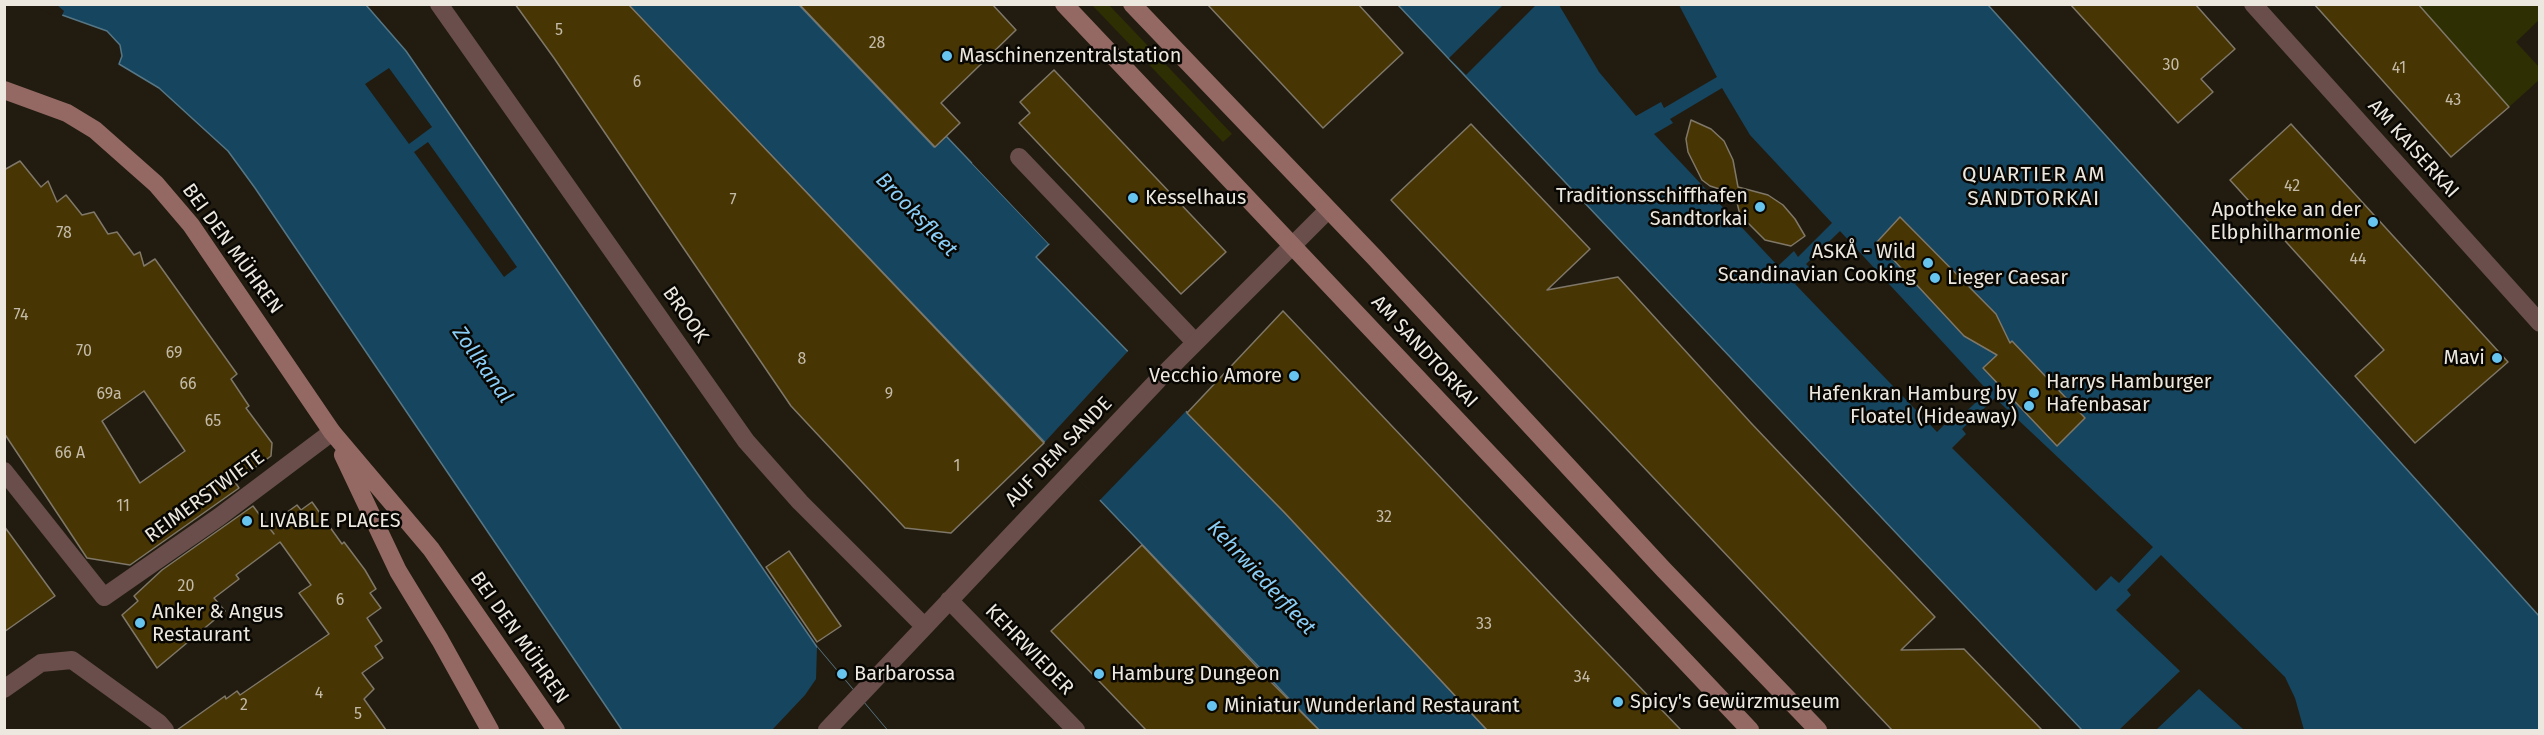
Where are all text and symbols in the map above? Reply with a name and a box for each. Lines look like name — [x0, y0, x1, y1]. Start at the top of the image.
house number: 5 — [555, 21, 563, 41]
house number: 28 — [869, 34, 885, 54]
place label: Maschinenzentralstation — [959, 44, 1181, 68]
marker: Maschinenzentralstation — [940, 49, 954, 63]
house number: 30 — [2163, 56, 2179, 76]
house number: 41 — [2392, 59, 2406, 79]
house number: 6 — [633, 73, 641, 93]
house number: 43 — [2445, 91, 2461, 111]
street label: AM KAISERKAI — [2362, 95, 2464, 203]
district label: QUARTIER AM SANDTORKAI — [1962, 162, 2106, 212]
water label: Brooksfleet — [870, 168, 962, 262]
house number: 42 — [2284, 177, 2300, 197]
street label: BEI DEN MÜHREN — [177, 179, 287, 319]
place label: Traditionsschiffhafen Sandtorkai — [1556, 184, 1748, 231]
place label: Kesselhaus — [1145, 186, 1246, 210]
house number: 7 — [729, 191, 737, 211]
marker: Kesselhaus — [1126, 191, 1140, 205]
place label: Apotheke an der Elbphilharmonie — [2210, 198, 2361, 245]
marker: Traditionsschiffhafen Sandtorkai — [1753, 200, 1767, 214]
marker: Apotheke an der Elbphilharmonie — [2366, 215, 2380, 229]
house number: 78 — [56, 224, 72, 244]
place label: ASKÅ - Wild Scandinavian Cooking — [1718, 240, 1916, 287]
house number: 44 — [2349, 250, 2367, 270]
marker: ASKÅ - Wild Scandinavian Cooking — [1921, 256, 1935, 270]
place label: Lieger Caesar — [1947, 266, 2068, 290]
marker: Lieger Caesar — [1928, 271, 1942, 285]
street label: BROOK — [657, 282, 713, 348]
street label: AM SANDTORKAI — [1366, 291, 1482, 413]
house number: 74 — [14, 306, 28, 326]
water label: Zollkanal — [446, 322, 518, 408]
house number: 70 — [76, 342, 92, 362]
house number: 69 — [166, 344, 182, 364]
place label: Mavi — [2443, 346, 2485, 370]
house number: 8 — [798, 350, 806, 370]
marker: Mavi — [2490, 351, 2504, 365]
place label: Vecchio Amore — [1149, 364, 1282, 388]
marker: Vecchio Amore — [1287, 369, 1301, 383]
place label: Harrys Hamburger Hafenbasar — [2046, 370, 2212, 417]
house number: 66 — [179, 375, 197, 395]
place label: Hafenkran Hamburg by Floatel (Hideaway) — [1808, 382, 2017, 429]
house number: 69a — [96, 385, 122, 405]
house number: 9 — [885, 385, 893, 405]
marker: Harrys Hamburger Hafenbasar — [2027, 386, 2041, 400]
street label: AUF DEM SANDE — [1001, 392, 1117, 512]
marker: Hafenkran Hamburg by Floatel (Hideaway) — [2022, 399, 2036, 413]
house number: 65 — [205, 412, 221, 432]
house number: 66 A — [55, 444, 85, 464]
street label: REIMERSTWIETE — [141, 446, 269, 548]
house number: 1 — [954, 457, 960, 477]
house number: 11 — [116, 497, 130, 517]
house number: 32 — [1376, 508, 1392, 528]
place label: LIVABLE PLACES — [259, 509, 401, 533]
marker: LIVABLE PLACES — [240, 514, 254, 528]
water label: Kehrwiederfleet — [1202, 516, 1320, 640]
street label: BEI DEN MÜHREN — [465, 567, 573, 709]
house number: 20 — [178, 577, 194, 597]
house number: 6 — [336, 591, 344, 611]
place label: Anker & Angus Restaurant — [152, 600, 283, 647]
street label: KEHRWIEDER — [980, 600, 1078, 700]
house number: 33 — [1476, 615, 1492, 635]
marker: Anker & Angus Restaurant — [133, 616, 147, 630]
place label: Barbarossa — [854, 662, 955, 686]
place label: Hamburg Dungeon — [1111, 662, 1280, 686]
marker: Barbarossa — [835, 667, 849, 681]
marker: Hamburg Dungeon — [1092, 667, 1106, 681]
house number: 34 — [1574, 668, 1590, 688]
house number: 4 — [315, 684, 323, 704]
place label: Spicy's Gewürzmuseum — [1630, 690, 1840, 714]
place label: Miniatur Wunderland Restaurant — [1224, 694, 1520, 718]
marker: Spicy's Gewürzmuseum — [1611, 695, 1625, 709]
house number: 2 — [240, 696, 248, 716]
marker: Miniatur Wunderland Restaurant — [1205, 699, 1219, 713]
house number: 5 — [354, 705, 362, 725]

